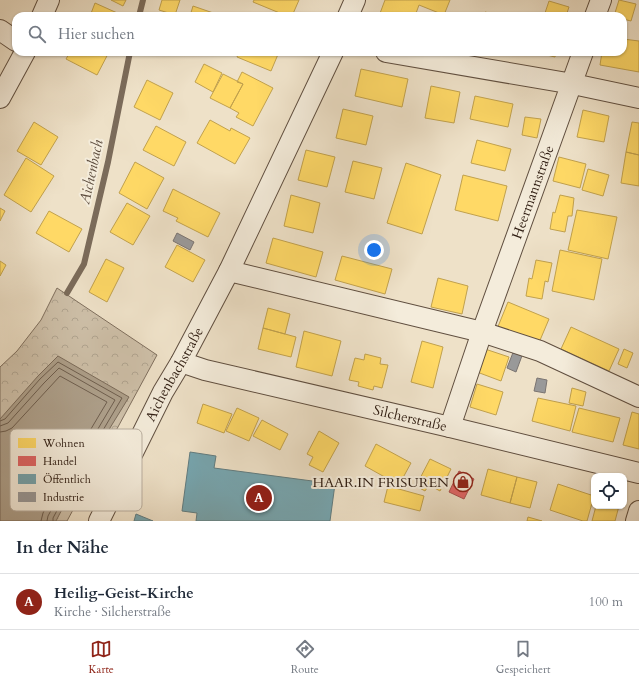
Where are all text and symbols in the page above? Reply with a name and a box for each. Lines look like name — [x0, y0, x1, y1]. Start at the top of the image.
search box — [12, 12, 627, 56]
icon: search — [26, 23, 48, 45]
text: Hier suchen — [58, 24, 135, 44]
water label: Aichenbach — [74, 137, 108, 207]
street label: Heermannstraße — [507, 143, 558, 242]
your location — [364, 240, 384, 260]
street label: Aichenbachstraße — [140, 324, 207, 424]
street label: Silcherstraße — [372, 400, 449, 436]
legend — [10, 429, 142, 511]
text: Wohnen — [42, 436, 85, 451]
text: Handel — [43, 454, 77, 469]
shop icon: HAAR.IN FRISUREN — [452, 471, 474, 493]
text: Öffentlich — [43, 472, 91, 487]
place label: HAAR.IN FRISUREN — [312, 473, 449, 492]
map controls — [591, 473, 627, 509]
button: locate — [591, 473, 627, 509]
pin: A — [246, 483, 272, 513]
text: Industrie — [43, 490, 84, 505]
text: In der Nähe — [16, 536, 109, 559]
text: Heilig-Geist-Kirche — [54, 583, 194, 603]
text: A — [24, 593, 34, 611]
text: 100 m — [589, 593, 623, 611]
text: Kirche · Silcherstraße — [54, 603, 171, 621]
tab: Karte — [88, 638, 114, 677]
tab: Route — [291, 638, 319, 677]
tab: Gespeichert — [496, 638, 551, 677]

